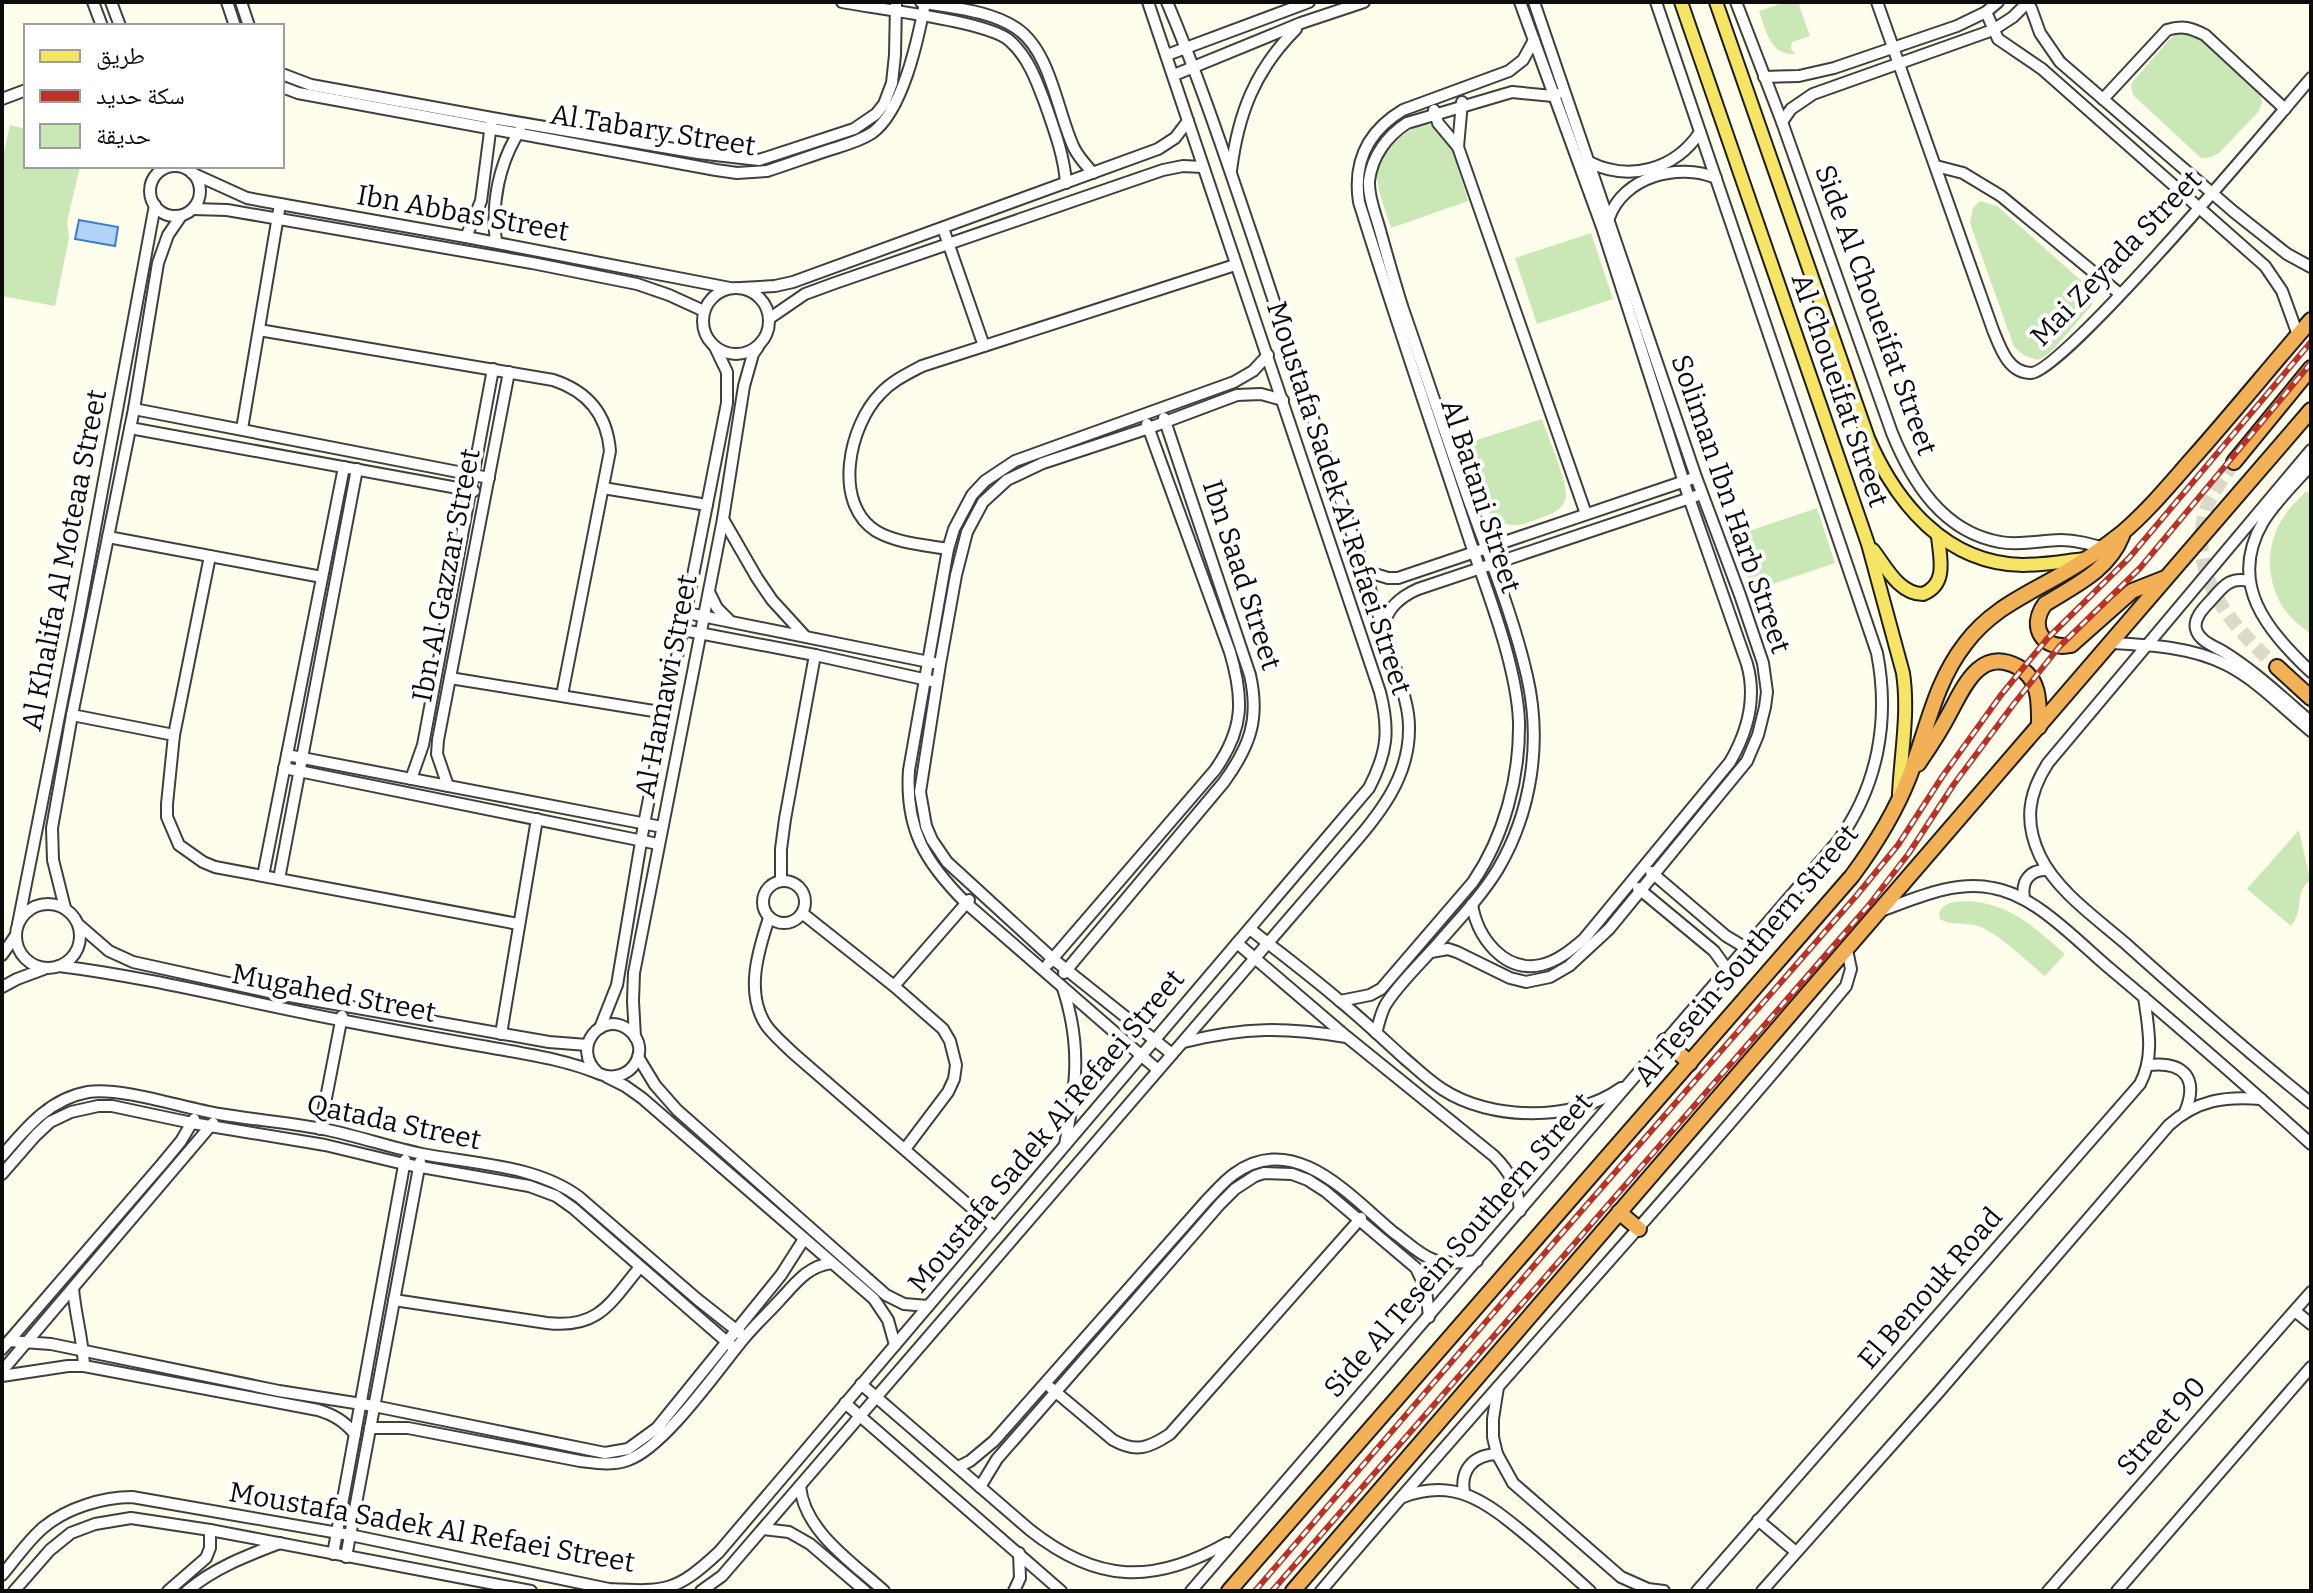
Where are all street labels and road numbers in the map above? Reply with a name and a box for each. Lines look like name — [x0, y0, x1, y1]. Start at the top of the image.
street label: Al Tabary Street — [548, 98, 758, 162]
street label: Side Al Choueifat Street — [1808, 160, 1944, 460]
street label: Mai Zeyada Street — [2024, 163, 2208, 353]
street label: Ibn Abbas Street — [354, 178, 572, 248]
street label: Al Choueifat Street — [1784, 269, 1896, 511]
street label: Moustafa Sadek Al Refaei Street — [1260, 297, 1418, 699]
street label: Soliman Ibn Harb Street — [1664, 350, 1798, 658]
street label: Al Khalifa Al Moteaa Street — [15, 387, 113, 733]
street label: Al Batani Street — [1434, 395, 1528, 597]
street label: Ibn Al Gazzar Street — [405, 445, 487, 705]
street label: Ibn Saad Street — [1196, 476, 1288, 674]
street label: Al Hamawi Street — [628, 572, 704, 800]
street label: Al Tesein Southern Street — [1627, 818, 1865, 1092]
street label: Mugahed Street — [229, 957, 439, 1029]
street label: Moustafa Sadek Al Refaei Street — [901, 963, 1191, 1299]
street label: Side Al Tesein Southern Street — [1317, 1086, 1599, 1404]
street label: Qatada Street — [304, 1087, 484, 1157]
street label: El Benouk Road — [1851, 1201, 2009, 1375]
street label: Street 90 — [2110, 1370, 2212, 1482]
street label: Moustafa Sadek Al Refaei Street — [227, 1475, 637, 1579]

